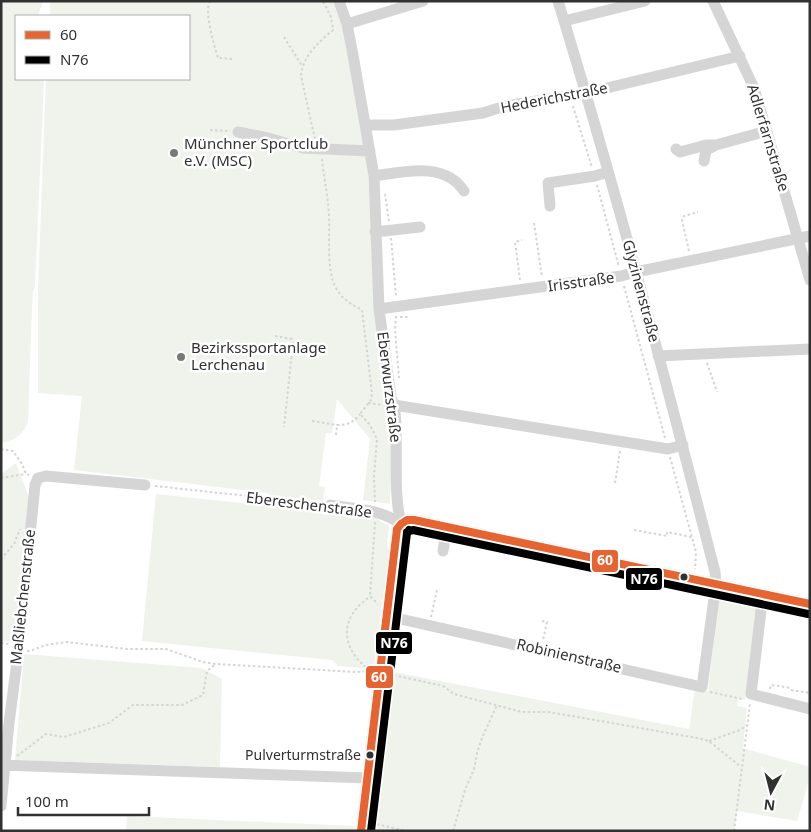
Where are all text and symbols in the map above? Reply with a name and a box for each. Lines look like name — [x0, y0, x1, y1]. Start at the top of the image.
legend — [15, 15, 190, 80]
text: 60 — [60, 24, 77, 44]
text: N76 — [60, 49, 89, 69]
street label: Hederichstraße — [499, 77, 609, 117]
street label: Adlerfarnstraße — [743, 82, 795, 194]
place label: Münchner Sportclub e.V. (MSC) — [184, 133, 328, 170]
marker: Münchner Sportclub e.V. (MSC) — [168, 147, 180, 159]
street label: Glyzinenstraße — [619, 237, 665, 344]
street label: Irisstraße — [546, 266, 616, 296]
street label: Eberwurzstraße — [373, 330, 407, 443]
place label: Bezirkssportanlage Lerchenau — [191, 337, 326, 374]
marker: Bezirkssportanlage Lerchenau — [175, 351, 187, 363]
street label: Ebereschenstraße — [245, 486, 373, 522]
street label: Maßliebchenstraße — [5, 528, 39, 666]
line badge: 60 — [591, 549, 619, 573]
text: 60 — [597, 550, 613, 569]
line badge: N76 — [625, 567, 663, 591]
text: N76 — [630, 569, 658, 588]
unlabelled marker — [679, 572, 689, 582]
line badge: N76 — [375, 631, 413, 655]
text: N76 — [380, 633, 408, 652]
street label: Robinienstraße — [515, 633, 624, 677]
line badge: 60 — [365, 665, 394, 689]
text: 60 — [371, 667, 387, 686]
place label: Pulverturmstraße — [245, 745, 361, 764]
marker: Pulverturmstraße — [365, 750, 375, 760]
north arrow — [746, 767, 796, 817]
scale bar — [18, 784, 149, 816]
text: 100 m — [25, 791, 69, 811]
text: N — [763, 795, 776, 816]

